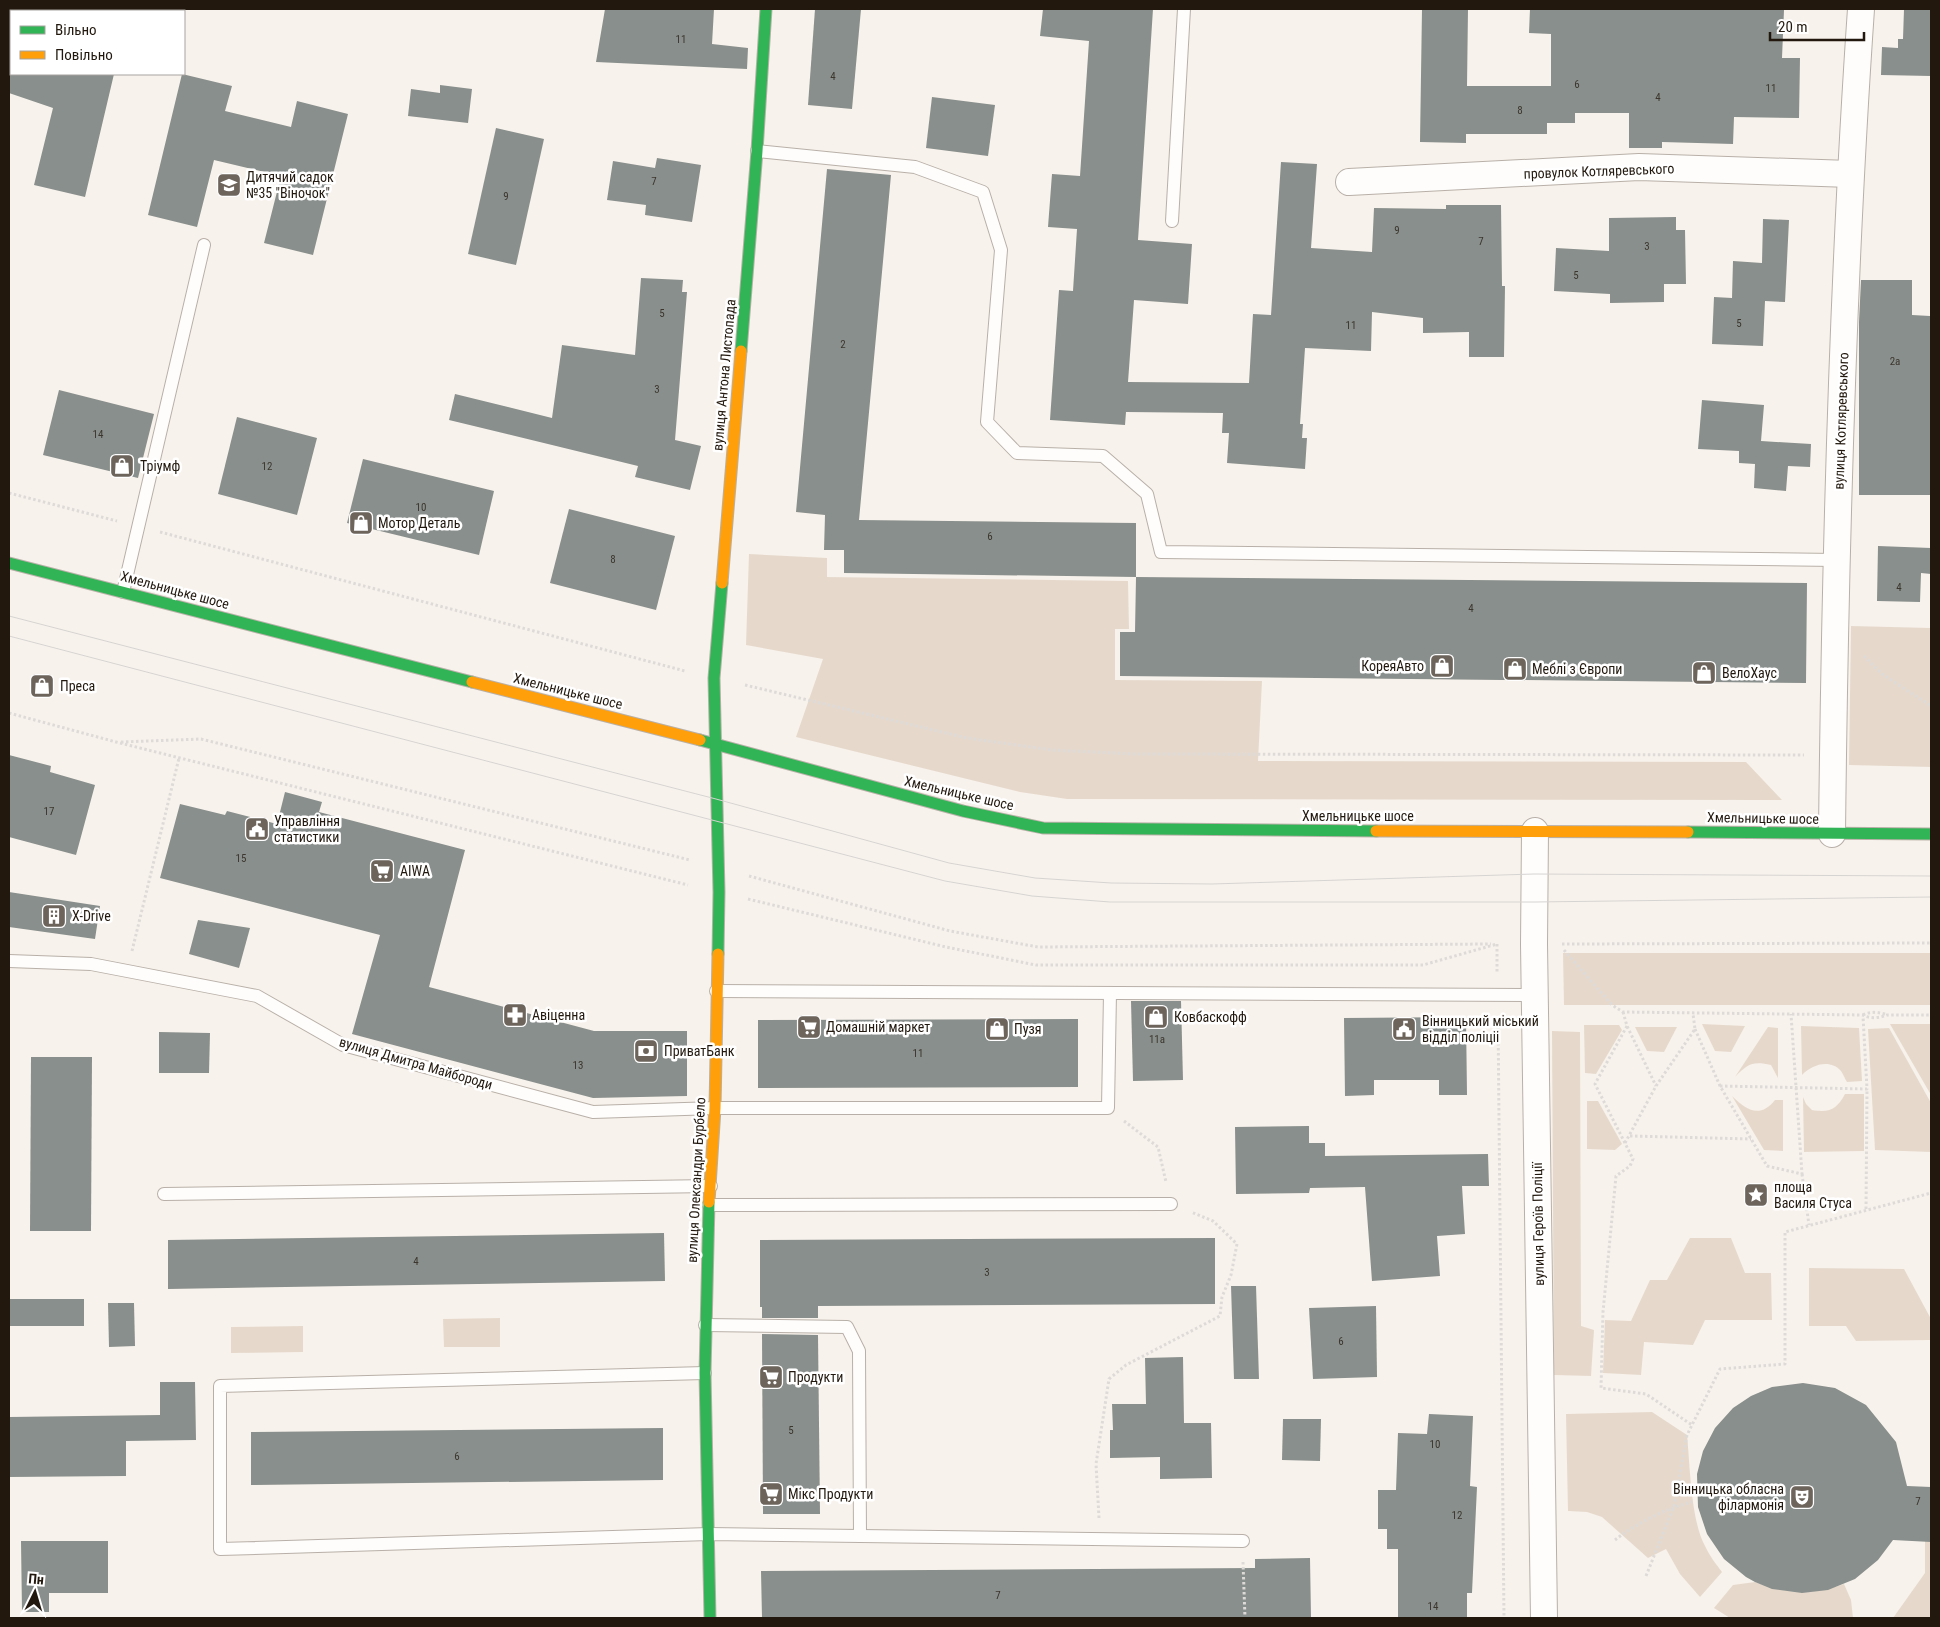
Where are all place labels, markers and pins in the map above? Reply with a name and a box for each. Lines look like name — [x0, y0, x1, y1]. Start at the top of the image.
place label: Дитячий садок №35 "Віночок" — [246, 169, 334, 201]
school or university icon: Дитячий садок №35 "Віночок" — [216, 172, 242, 198]
shop icon: Тріумф — [109, 453, 135, 479]
place label: Тріумф — [140, 458, 181, 474]
shop icon: Мотор Деталь — [348, 510, 374, 536]
place label: Мотор Деталь — [378, 515, 461, 531]
shop icon: КореяАвто — [1429, 653, 1455, 679]
shop icon: Меблі з Європи — [1502, 656, 1528, 682]
place label: КореяАвто — [1361, 658, 1424, 674]
shop icon: ВелоХаус — [1691, 660, 1717, 686]
place label: Меблі з Європи — [1532, 661, 1622, 677]
place label: ВелоХаус — [1722, 665, 1777, 681]
shop icon: Преса — [29, 673, 55, 699]
place label: Преса — [60, 678, 95, 694]
place label: Управління статистики — [274, 813, 340, 845]
public building icon: Управління статистики — [244, 816, 270, 842]
supermarket icon: AIWA — [369, 858, 395, 884]
place label: AIWA — [400, 863, 430, 879]
building icon: X-Drive — [41, 903, 67, 929]
place label: X-Drive — [72, 908, 111, 924]
pharmacy icon: Авіценна — [502, 1002, 528, 1028]
shop icon: Ковбаскофф — [1143, 1004, 1169, 1030]
place label: Авіценна — [532, 1007, 585, 1023]
place label: Ковбаскофф — [1174, 1009, 1247, 1025]
place label: Вінницький міський відділ поліціі — [1422, 1013, 1539, 1045]
supermarket icon: Домашній маркет — [796, 1014, 822, 1040]
shop icon: Пузя — [984, 1016, 1010, 1042]
public building icon: Вінницький міський відділ поліціі — [1391, 1016, 1417, 1042]
place label: Домашній маркет — [826, 1019, 930, 1035]
place label: Пузя — [1014, 1021, 1042, 1037]
bank icon: ПриватБанк — [633, 1038, 659, 1064]
place label: ПриватБанк — [664, 1043, 735, 1059]
place label: площа Василя Стуса — [1774, 1179, 1852, 1211]
place icon: площа Василя Стуса — [1743, 1182, 1769, 1208]
supermarket icon: Продукти — [758, 1364, 784, 1390]
place label: Продукти — [788, 1369, 843, 1385]
supermarket icon: Мікс Продукти — [758, 1481, 784, 1507]
place label: Вінницька обласна філармонія — [1673, 1481, 1784, 1513]
theatre icon: Вінницька обласна філармонія — [1789, 1484, 1815, 1510]
place label: Мікс Продукти — [788, 1486, 873, 1502]

